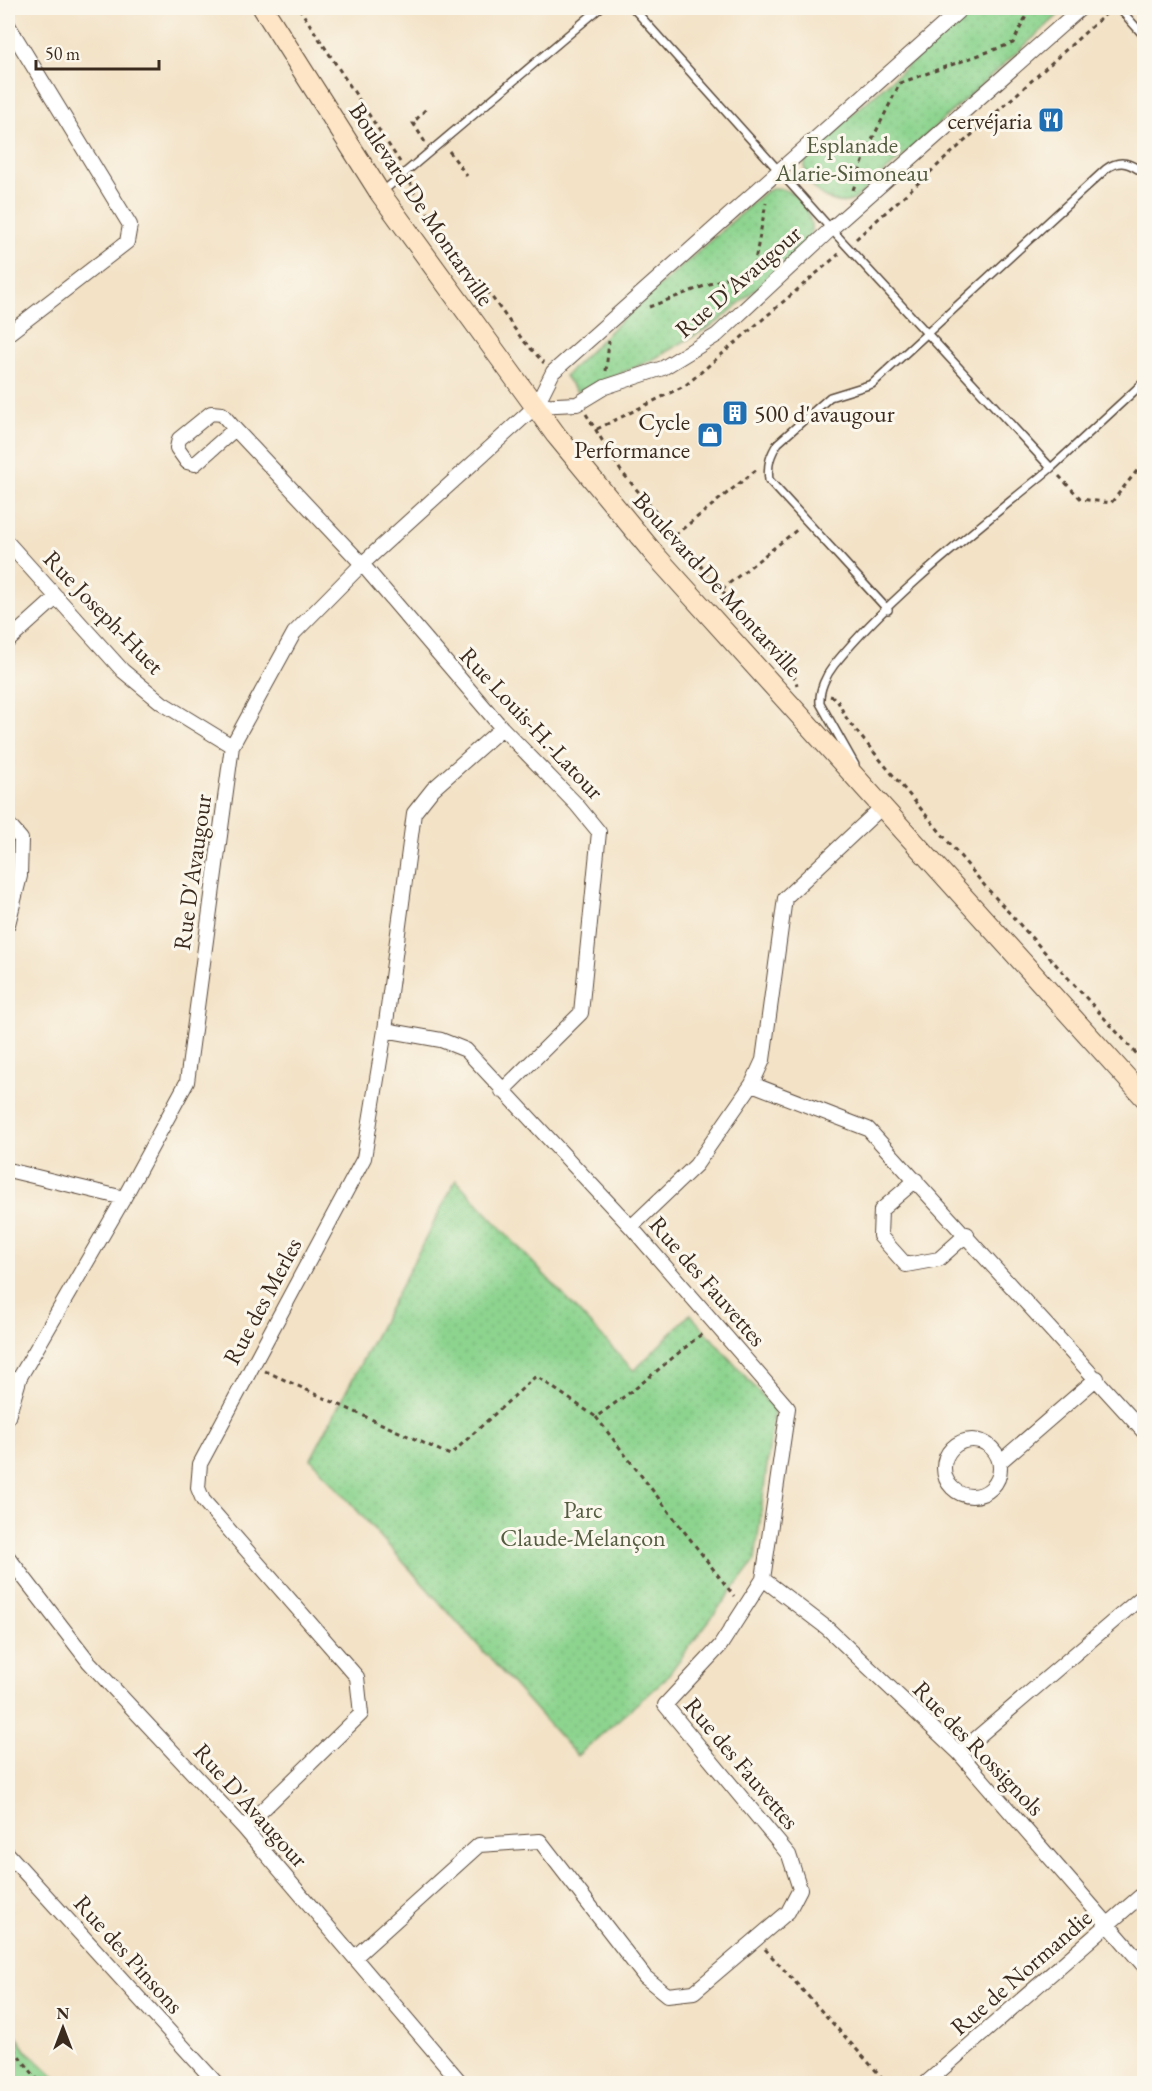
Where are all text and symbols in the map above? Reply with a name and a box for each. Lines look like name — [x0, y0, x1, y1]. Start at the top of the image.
scale bar — [36, 33, 159, 71]
text: 50 m — [45, 42, 80, 65]
street label: Boulevard De Montarville — [342, 96, 502, 312]
place label: cervéjaria — [948, 105, 1032, 136]
restaurant icon: cervéjaria — [1036, 105, 1066, 135]
park label: Esplanade Alarie-Simoneau — [774, 129, 929, 188]
street label: Rue D'Avaugour — [669, 218, 807, 344]
building icon: 500 d'avaugour — [720, 398, 750, 428]
place label: 500 d'avaugour — [754, 398, 895, 429]
place label: Cycle Performance — [574, 406, 690, 465]
shop icon: Cycle Performance — [695, 420, 725, 450]
street label: Boulevard De Montarville — [627, 485, 809, 683]
street label: Rue Joseph-Huet — [37, 543, 171, 681]
street label: Rue Louis-H.-Latour — [453, 640, 611, 806]
street label: Rue D'Avaugour — [166, 792, 218, 952]
street label: Rue des Fauvettes — [643, 1209, 773, 1353]
street label: Rue des Merles — [216, 1232, 308, 1370]
park label: Parc Claude-Melançon — [500, 1494, 666, 1553]
street label: Rue des Rossignols — [907, 1674, 1051, 1822]
street label: Rue des Fauvettes — [678, 1691, 806, 1835]
street label: Rue D'Avaugour — [187, 1736, 315, 1874]
street label: Rue des Pinsons — [67, 1888, 191, 2020]
street label: Rue de Normandie — [944, 1902, 1098, 2042]
north arrow — [33, 1998, 93, 2058]
text: N — [57, 2003, 70, 2024]

